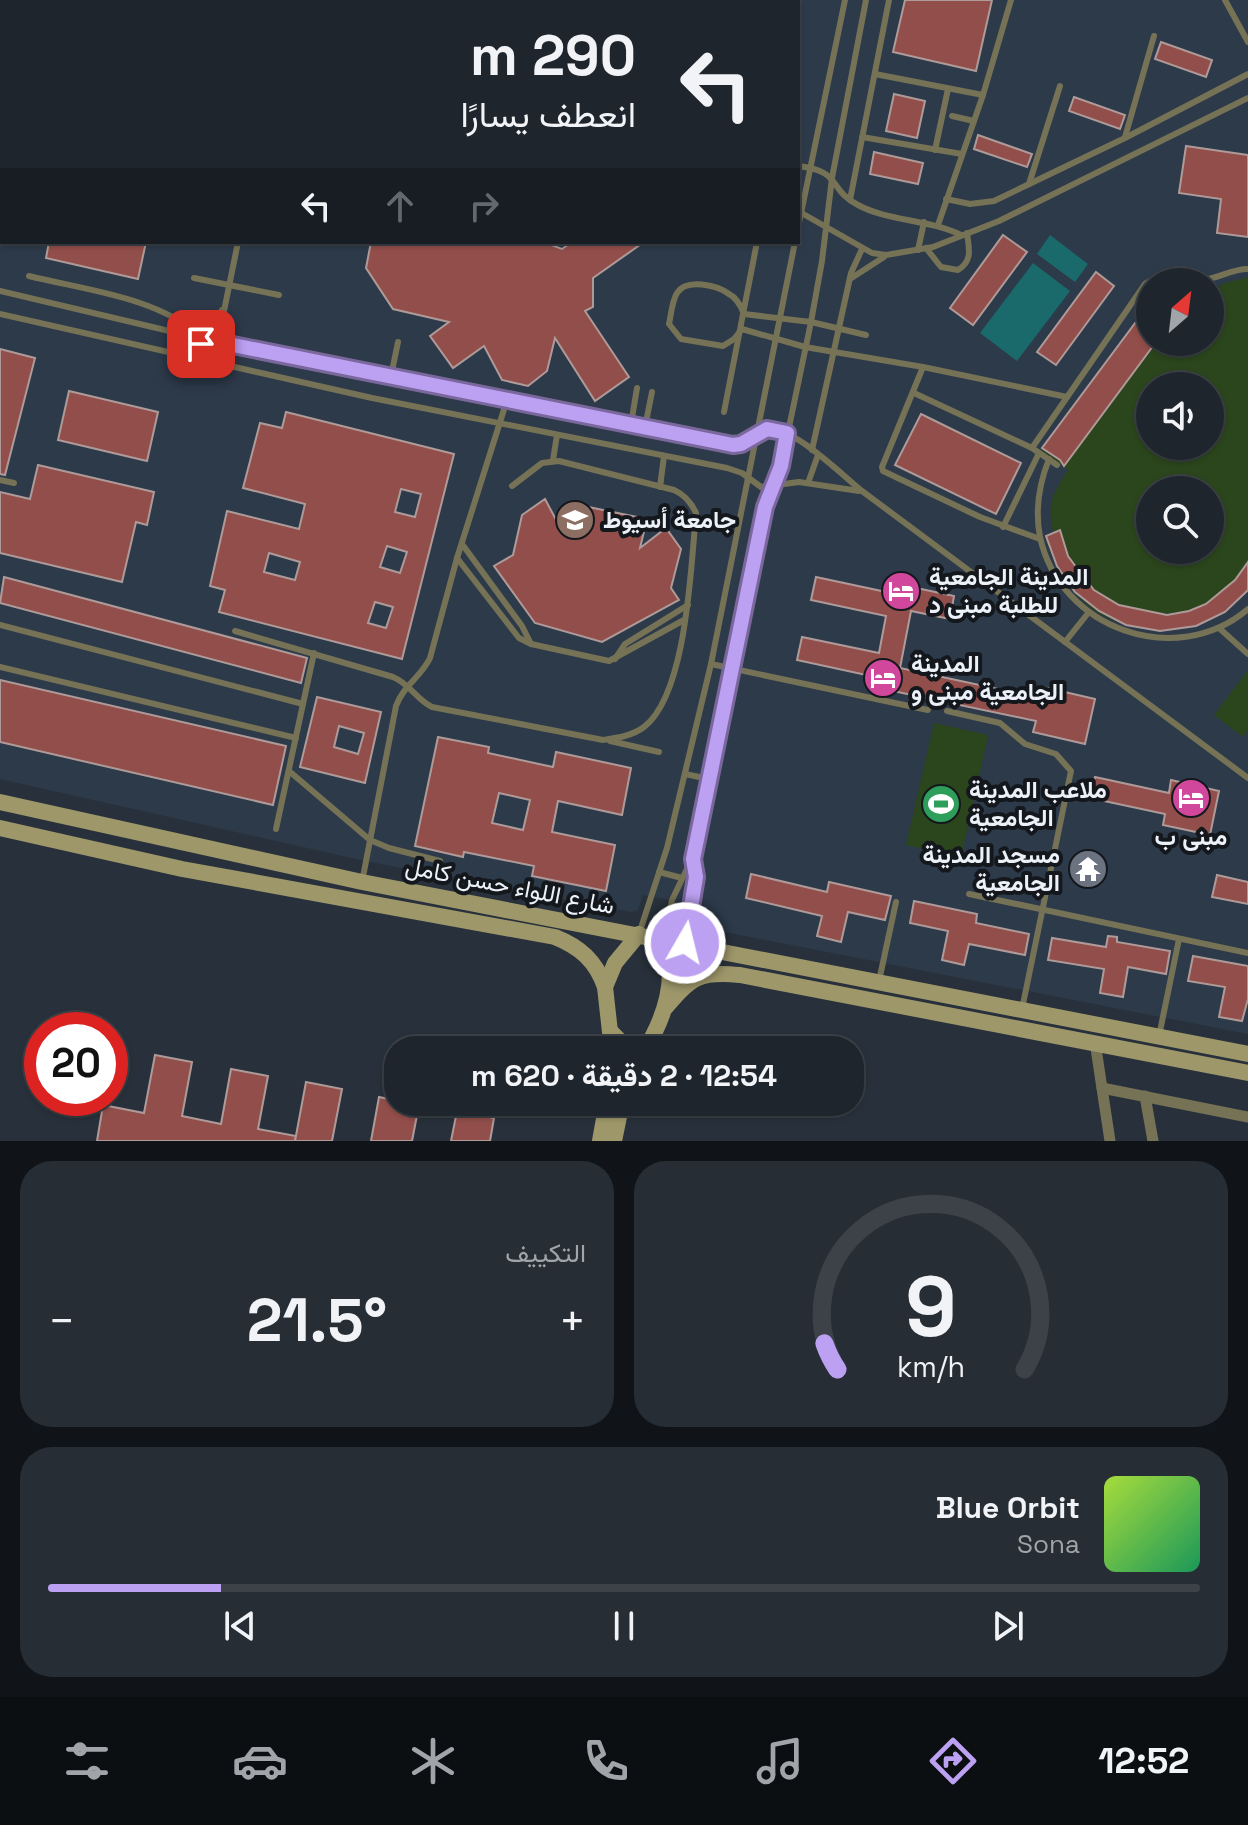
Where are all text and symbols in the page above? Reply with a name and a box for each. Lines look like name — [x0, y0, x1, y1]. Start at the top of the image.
text: 290 m — [470, 20, 636, 91]
icon: left — [664, 32, 768, 136]
text: انعطف يسارًا — [461, 92, 636, 138]
icon: left — [294, 184, 338, 228]
icon: ahead — [378, 184, 422, 228]
icon: right — [462, 184, 506, 228]
north arrow — [1136, 268, 1224, 356]
map controls — [1136, 268, 1224, 564]
pin — [167, 310, 235, 378]
icon: arrive — [179, 322, 223, 366]
button: sound — [1136, 372, 1224, 460]
button: search — [1136, 476, 1224, 564]
school or university icon: جامعة أسيوط — [554, 499, 596, 541]
place label: جامعة أسيوط — [603, 504, 736, 535]
place label: المدينة الجامعية للطلبة مبنى د — [929, 561, 1089, 620]
hotel icon: المدينة الجامعية للطلبة مبنى د — [880, 570, 922, 612]
place label: المدينة الجامعية مبنى و — [911, 648, 1064, 707]
hotel icon: المدينة الجامعية مبنى و — [862, 657, 904, 699]
place label: ملاعب المدينة الجامعية — [969, 774, 1107, 833]
hotel icon: مبنى ب — [1170, 777, 1212, 819]
sports icon: ملاعب المدينة الجامعية — [920, 783, 962, 825]
place label: مبنى ب — [1155, 821, 1227, 852]
place label: مسجد المدينة الجامعية — [922, 839, 1060, 898]
temple icon: مسجد المدينة الجامعية — [1067, 848, 1109, 890]
street label: شارع اللواء حسن كامل — [403, 850, 617, 922]
position arrow — [643, 901, 727, 985]
speed limit sign: 20 — [24, 1012, 128, 1116]
text: 12:54 · 2 دقيقة · 620 m — [471, 1056, 777, 1095]
text: التكييف — [505, 1236, 586, 1270]
text: 9 — [905, 1254, 957, 1360]
text: 21.5° — [247, 1282, 387, 1359]
text: − — [48, 1293, 75, 1349]
text: + — [559, 1293, 586, 1349]
text: km/h — [897, 1349, 965, 1385]
text: Blue Orbit — [936, 1488, 1080, 1527]
text: Sona — [1017, 1527, 1080, 1561]
icon: previous — [218, 1604, 262, 1648]
icon: pause — [602, 1604, 646, 1648]
icon: next — [986, 1604, 1030, 1648]
icon: filters — [59, 1733, 115, 1789]
icon: car — [232, 1733, 288, 1789]
icon: climate — [405, 1733, 461, 1789]
icon: phone — [578, 1733, 634, 1789]
icon: music — [752, 1733, 808, 1789]
icon: directions — [925, 1733, 981, 1789]
text: 12:52 — [1098, 1738, 1189, 1784]

